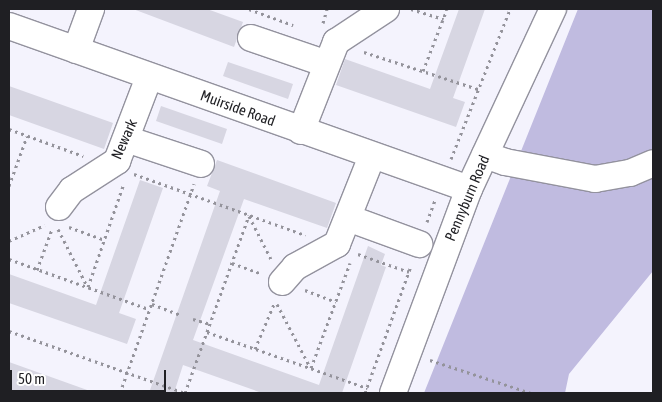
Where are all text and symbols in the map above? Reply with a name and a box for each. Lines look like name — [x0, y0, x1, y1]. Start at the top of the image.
street label: Muirside Road — [198, 86, 278, 130]
street label: Newark — [107, 116, 141, 162]
street label: Pennyburn Road — [441, 152, 493, 244]
scale bar — [12, 360, 169, 392]
text: 50 m — [18, 370, 45, 387]

